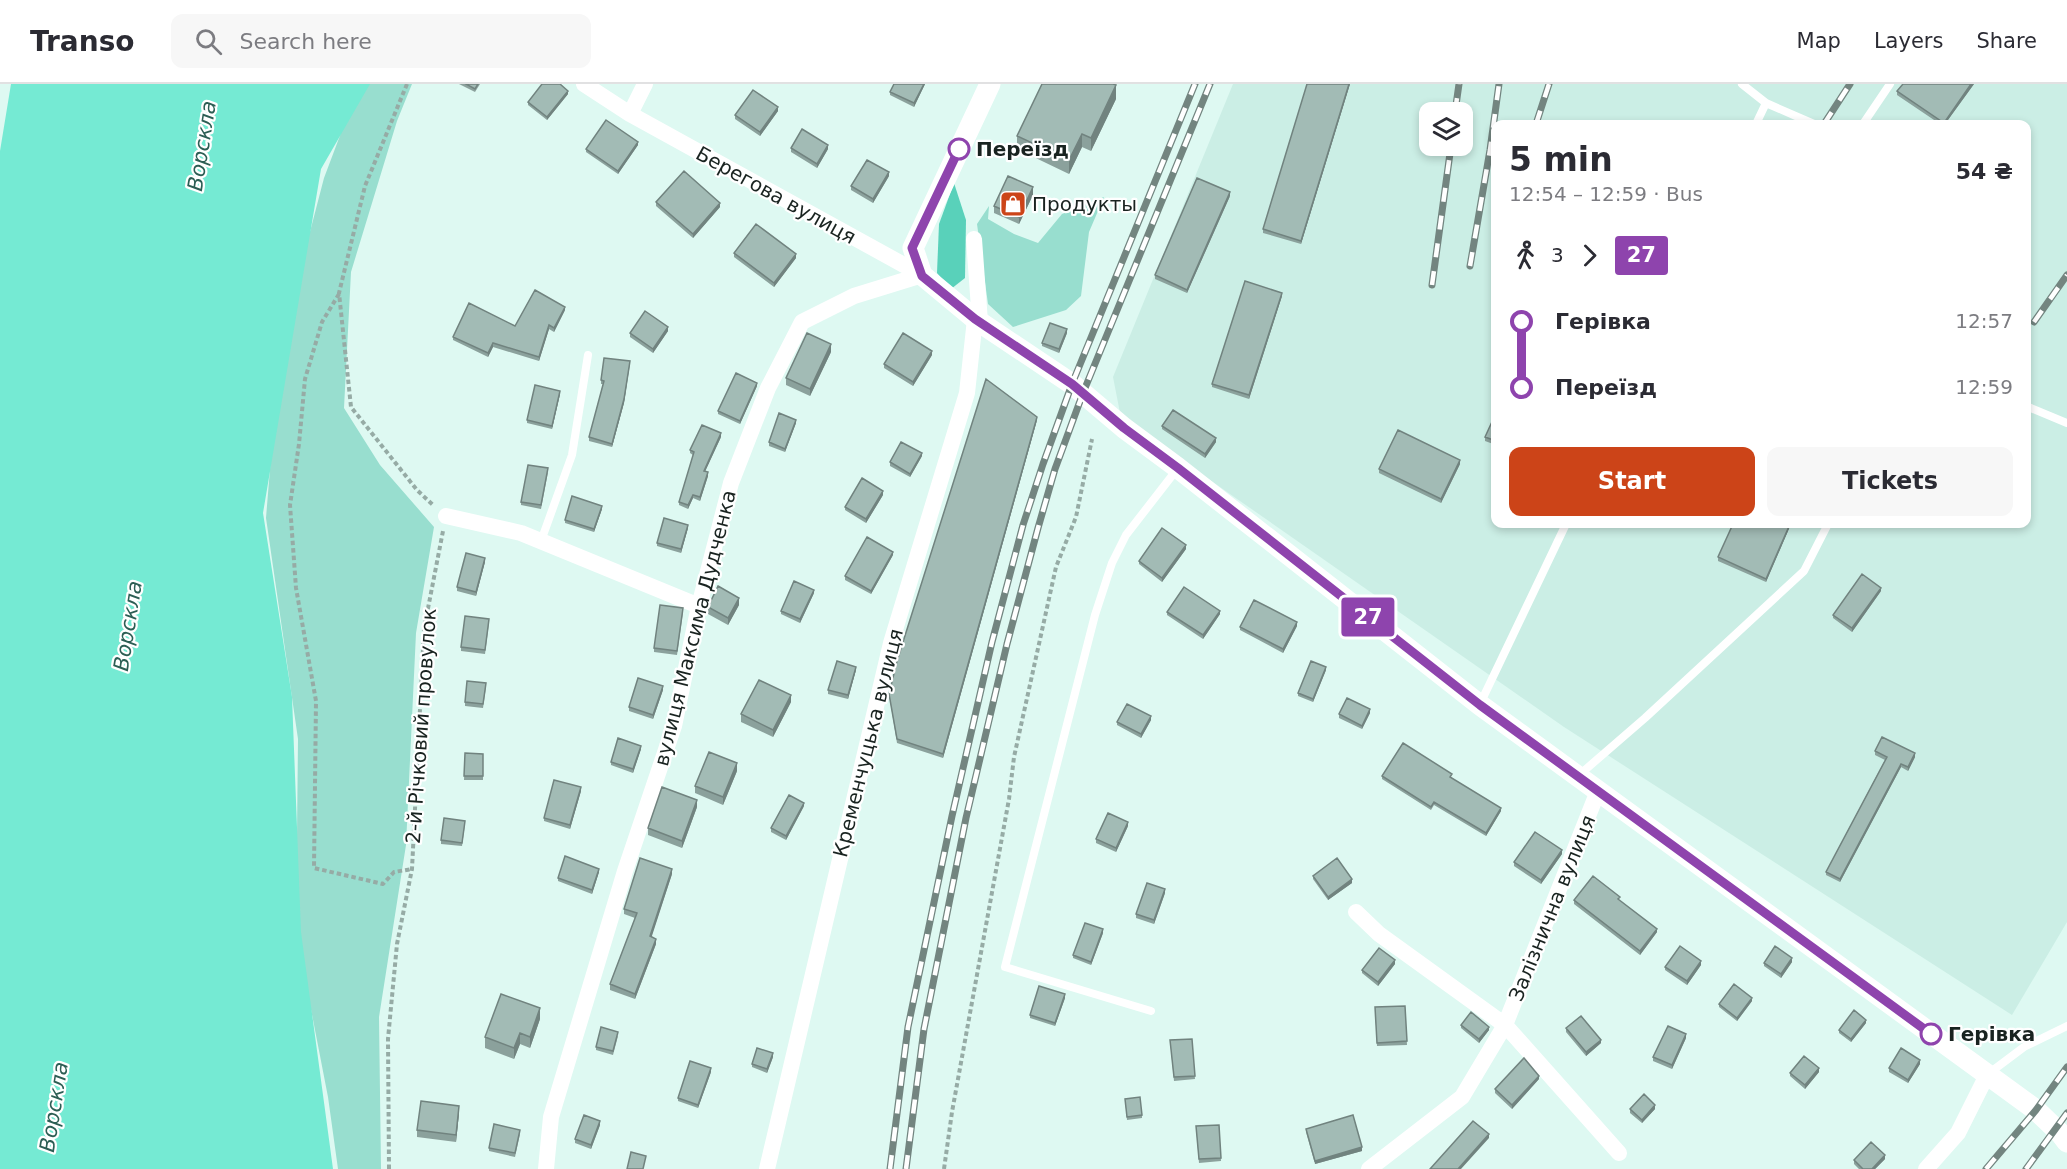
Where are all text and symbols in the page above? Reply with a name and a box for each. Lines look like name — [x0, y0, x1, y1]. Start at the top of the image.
search box — [171, 14, 591, 68]
text: Transo — [30, 25, 135, 58]
icon: search — [192, 25, 225, 58]
text: Search here — [240, 29, 372, 54]
text: Map — [1797, 29, 1841, 53]
text: Layers — [1874, 29, 1943, 53]
text: Share — [1976, 29, 2037, 53]
water label: Ворскла — [183, 99, 221, 193]
map controls — [1419, 102, 1473, 156]
button: layers — [1419, 102, 1473, 156]
place label: Переїзд — [976, 137, 1069, 161]
marker: Переїзд — [948, 138, 970, 160]
text: 5 min — [1509, 140, 1613, 179]
street label: Берегова вулиця — [692, 141, 860, 249]
text: 54 ₴ — [1956, 159, 2013, 184]
text: 12:54 – 12:59 · Bus — [1509, 182, 1703, 206]
shop icon: Продукты — [998, 189, 1028, 219]
place label: Продукты — [1032, 192, 1137, 216]
icon: walk — [1509, 239, 1542, 272]
icon: forward — [1573, 239, 1606, 272]
text: 3 — [1551, 243, 1564, 267]
text: 27 — [1627, 243, 1656, 267]
text: Герівка — [1555, 309, 1651, 334]
text: 12:57 — [1955, 309, 2013, 333]
text: Переїзд — [1555, 375, 1657, 400]
text: 12:59 — [1955, 375, 2013, 399]
button: Start — [1509, 447, 1755, 516]
button: Tickets — [1767, 447, 2013, 516]
street label: вулиця Максима Дудченка — [649, 488, 741, 768]
water label: Ворскла — [109, 579, 147, 673]
line badge: 27 — [1341, 598, 1395, 636]
text: 27 — [1353, 605, 1383, 629]
street label: 2-й Річковий провулок — [401, 607, 441, 845]
street label: Кременчуцька вулиця — [828, 626, 908, 860]
street label: Залізнична вулиця — [1504, 811, 1600, 1005]
place label: Герівка — [1948, 1022, 2035, 1046]
marker: Герівка — [1920, 1023, 1942, 1045]
water label: Ворскла — [35, 1060, 73, 1154]

